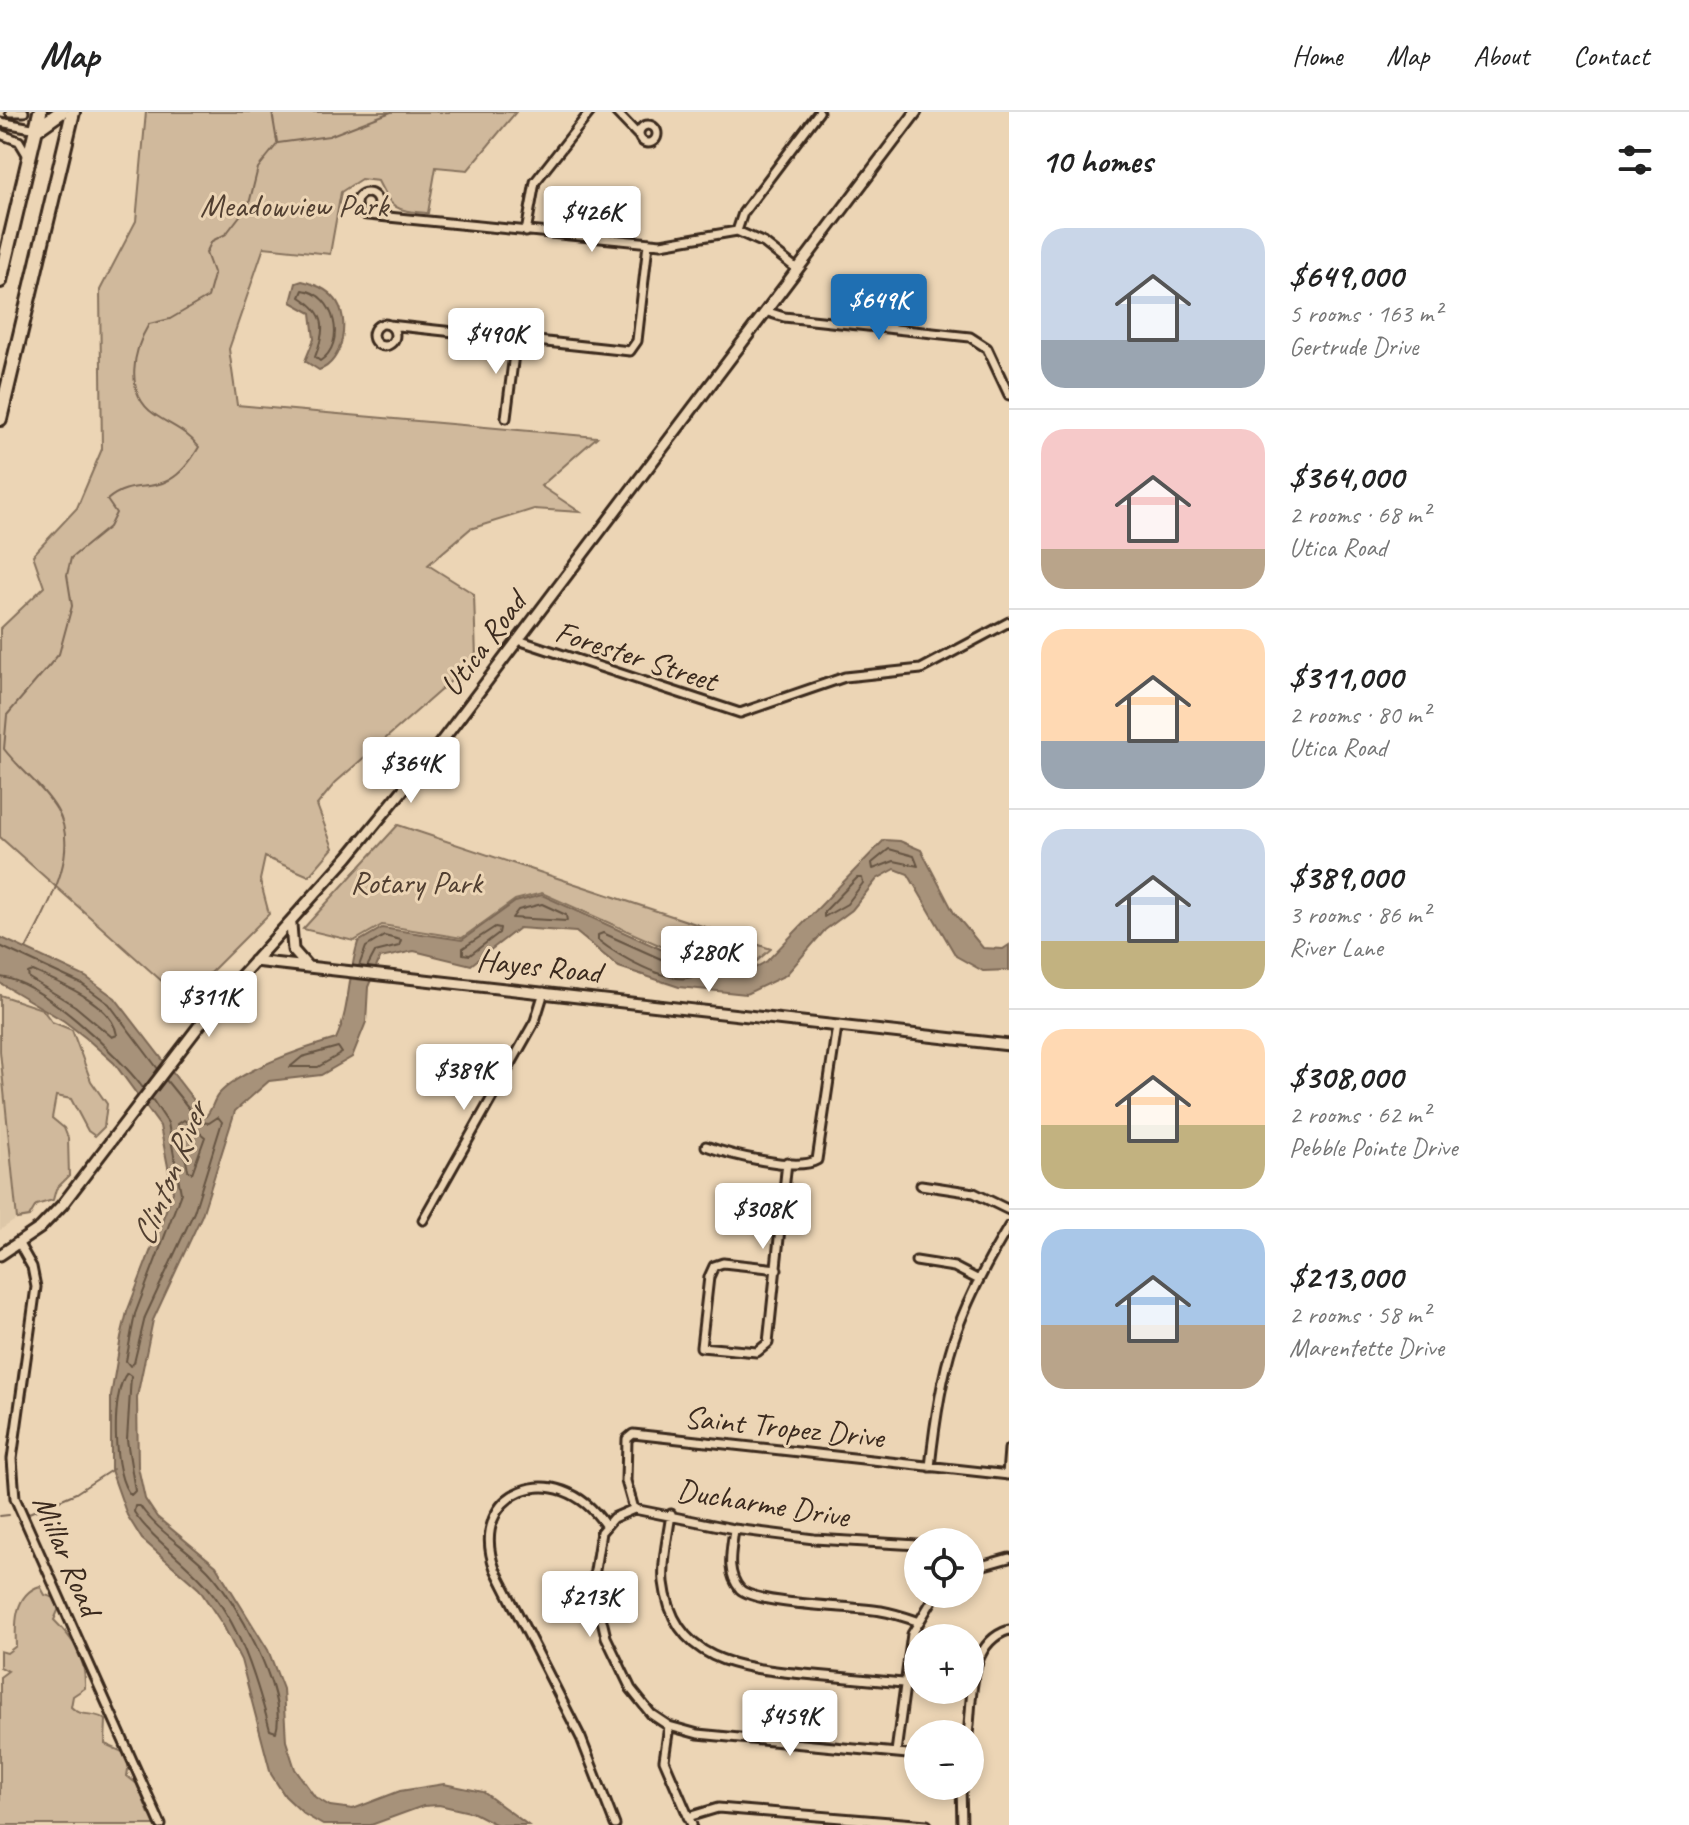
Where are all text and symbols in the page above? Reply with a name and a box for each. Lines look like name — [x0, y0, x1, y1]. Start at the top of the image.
text: Map — [40, 32, 99, 79]
text: Home — [1292, 38, 1342, 73]
text: Map — [1386, 38, 1429, 73]
text: About — [1473, 38, 1529, 73]
text: Contact — [1573, 38, 1649, 73]
icon: filters — [1613, 138, 1657, 182]
text: 10 homes — [1041, 139, 1152, 182]
park label: Meadowview Park — [200, 185, 390, 226]
pin: $426K — [536, 186, 648, 254]
text: $426K — [562, 195, 622, 228]
text: $649,000 — [1289, 254, 1403, 297]
icon: home — [1105, 260, 1201, 356]
pin: $649K — [823, 274, 935, 342]
text: $649K — [849, 283, 909, 316]
text: 5 rooms · 163 m² — [1289, 297, 1441, 330]
pin: $490K — [440, 308, 552, 376]
text: $490K — [466, 317, 526, 350]
text: Gertrude Drive — [1289, 330, 1418, 363]
text: $364,000 — [1289, 455, 1404, 498]
icon: home — [1105, 461, 1201, 557]
text: 2 rooms · 68 m² — [1289, 498, 1430, 531]
text: Utica Road — [1289, 531, 1387, 564]
street label: Utica Road — [430, 580, 538, 704]
street label: Forester Street — [550, 611, 725, 702]
text: $311,000 — [1289, 655, 1403, 698]
icon: home — [1105, 661, 1201, 757]
text: 2 rooms · 80 m² — [1289, 698, 1430, 731]
text: Utica Road — [1289, 731, 1387, 764]
pin: $364K — [355, 737, 467, 805]
text: $364K — [381, 746, 441, 779]
text: $389,000 — [1289, 855, 1402, 898]
icon: home — [1105, 861, 1201, 957]
park label: Rotary Park — [350, 862, 484, 903]
text: 3 rooms · 86 m² — [1289, 898, 1430, 931]
pin: $280K — [653, 926, 765, 994]
text: River Lane — [1289, 931, 1383, 964]
text: $280K — [679, 935, 739, 968]
street label: Hayes Road — [475, 939, 608, 993]
pin: $311K — [153, 971, 265, 1039]
text: $311K — [179, 980, 239, 1013]
pin: $389K — [408, 1044, 520, 1112]
text: $389K — [434, 1053, 494, 1086]
text: $308,000 — [1289, 1055, 1403, 1098]
icon: home — [1105, 1061, 1201, 1157]
water label: Clinton River — [121, 1091, 219, 1251]
text: 2 rooms · 62 m² — [1289, 1098, 1430, 1131]
text: Pebble Pointe Drive — [1289, 1131, 1457, 1164]
pin: $308K — [707, 1183, 819, 1251]
text: $308K — [733, 1192, 793, 1225]
text: $213,000 — [1289, 1255, 1403, 1298]
icon: home — [1105, 1261, 1201, 1357]
text: 2 rooms · 58 m² — [1289, 1298, 1430, 1331]
text: Marentette Drive — [1289, 1331, 1444, 1364]
street label: Saint Tropez Drive — [682, 1396, 888, 1458]
street label: Ducharme Drive — [674, 1469, 855, 1537]
street label: Millar Road — [23, 1489, 112, 1626]
map controls — [904, 1528, 984, 1800]
button: locate — [904, 1528, 984, 1608]
pin: $213K — [534, 1571, 646, 1639]
text: $213K — [560, 1580, 620, 1613]
button: + — [904, 1624, 984, 1704]
pin: $459K — [734, 1690, 846, 1758]
text: $459K — [760, 1699, 820, 1732]
button: − — [904, 1720, 984, 1800]

